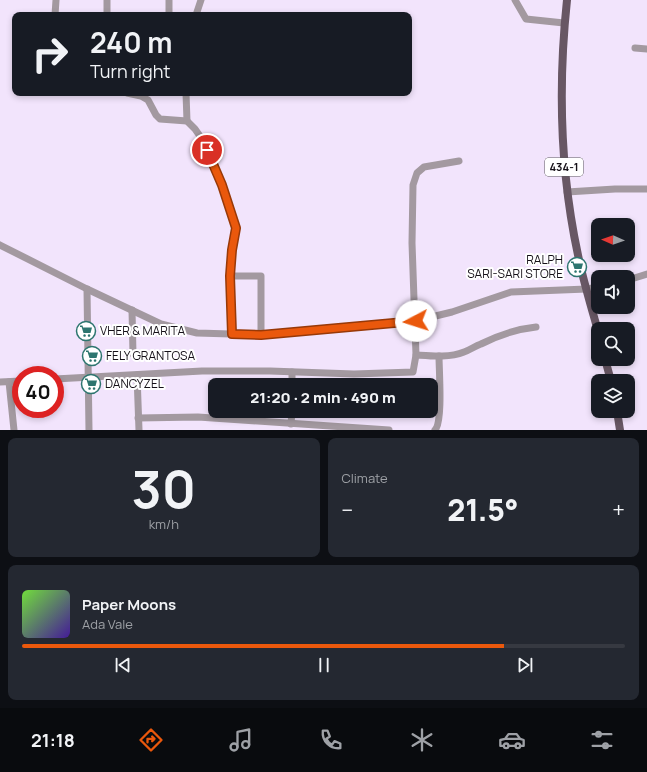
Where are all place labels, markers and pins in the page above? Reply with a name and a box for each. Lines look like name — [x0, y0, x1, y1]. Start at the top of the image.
pin — [190, 133, 224, 167]
place label: RALPH SARI-SARI STORE — [467, 251, 563, 282]
supermarket icon: RALPH SARI-SARI STORE — [566, 256, 588, 278]
supermarket icon: VHER & MARITA — [75, 320, 97, 342]
place label: VHER & MARITA — [100, 322, 185, 339]
supermarket icon: FELY GRANTOSA — [81, 345, 103, 367]
place label: FELY GRANTOSA — [106, 347, 195, 364]
supermarket icon: DANCYZEL — [80, 373, 102, 395]
place label: DANCYZEL — [105, 375, 164, 392]

